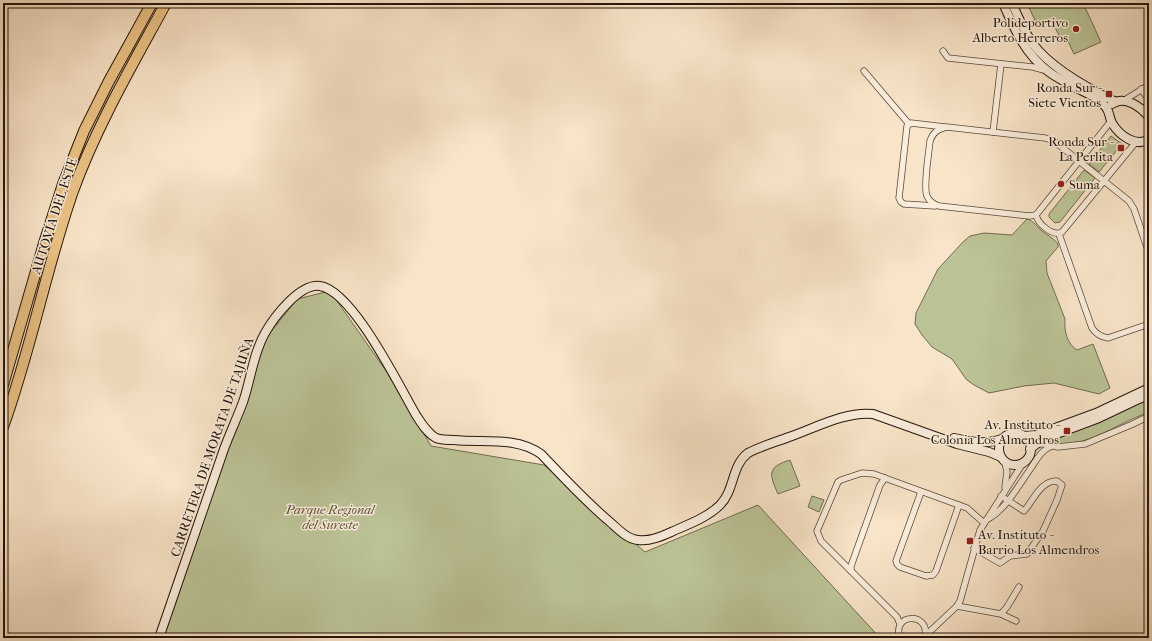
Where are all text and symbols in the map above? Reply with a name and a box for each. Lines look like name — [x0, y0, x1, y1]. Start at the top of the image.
place label: Polideportivo Alberto Herreros — [971, 15, 1068, 45]
marker: Polideportivo Alberto Herreros — [1071, 24, 1081, 34]
place label: Ronda Sur - Siete Vientos — [1028, 80, 1103, 110]
marker: Ronda Sur - Siete Vientos — [1104, 89, 1114, 99]
place label: Ronda Sur - La Perlita — [1048, 134, 1115, 164]
marker: Ronda Sur - La Perlita — [1116, 143, 1126, 153]
street label: AUTOVÍA DEL ESTE — [28, 156, 80, 277]
place label: Suma — [1069, 177, 1101, 192]
marker: Suma — [1056, 179, 1066, 189]
street label: CARRETERA DE MORATA DE TAJUÑA — [167, 335, 257, 559]
place label: Av. Instituto - Colonia Los Almendros — [931, 417, 1061, 447]
marker: Av. Instituto - Colonia Los Almendros — [1062, 426, 1072, 436]
park label: Parque Regional del Sureste — [285, 502, 376, 532]
place label: Av. Instituto - Barrio Los Almendros — [977, 527, 1100, 557]
marker: Av. Instituto - Barrio Los Almendros — [965, 536, 975, 546]

